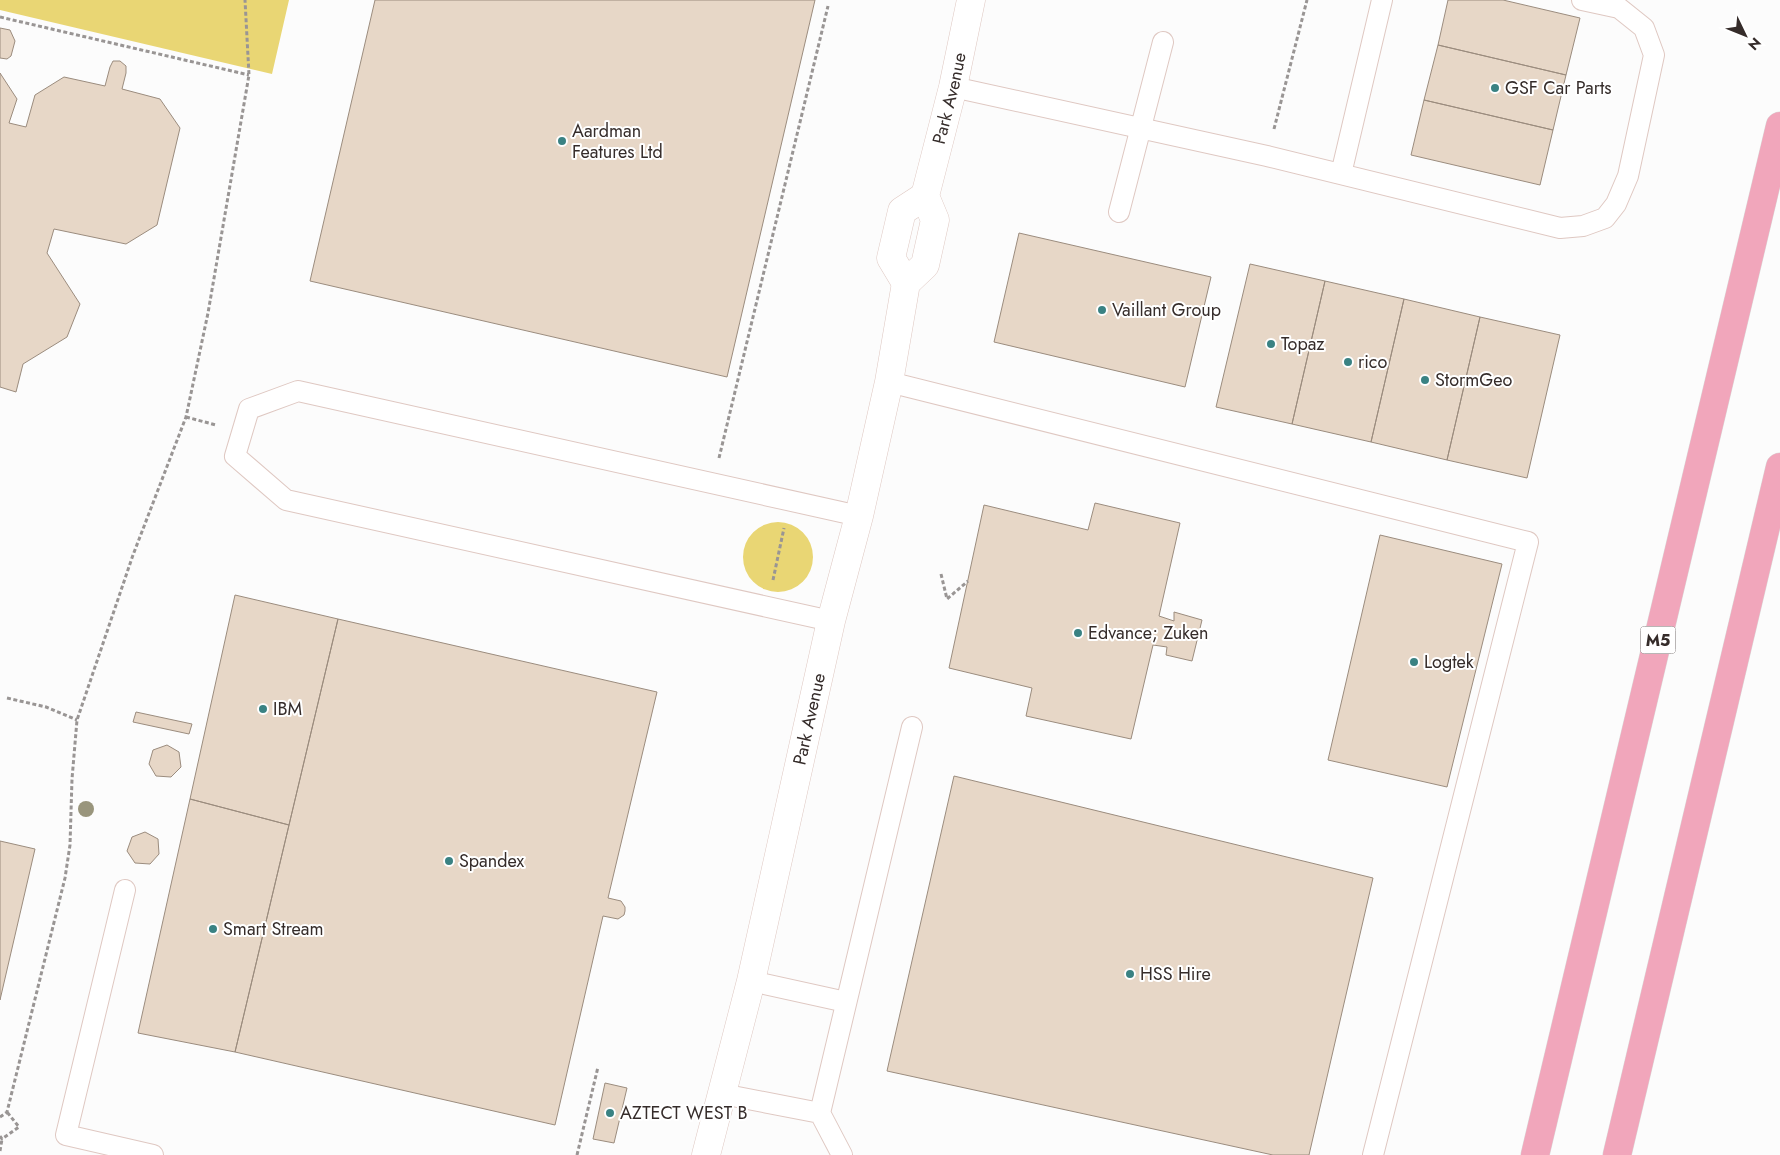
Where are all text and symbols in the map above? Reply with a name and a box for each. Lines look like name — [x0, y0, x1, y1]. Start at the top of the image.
north arrow — [1720, 10, 1770, 60]
text: N — [1743, 33, 1766, 55]
street label: Park Avenue — [926, 50, 973, 147]
place label: GSF Car Parts — [1505, 75, 1612, 101]
marker: GSF Car Parts — [1489, 82, 1501, 94]
place label: Aardman Features Ltd — [572, 118, 663, 165]
marker: Aardman Features Ltd — [556, 135, 568, 147]
place label: Vaillant Group — [1112, 297, 1221, 323]
marker: Vaillant Group — [1096, 304, 1108, 316]
place label: Topaz — [1281, 331, 1325, 357]
marker: Topaz — [1265, 338, 1277, 350]
place label: rico — [1358, 349, 1387, 375]
marker: rico — [1342, 356, 1354, 368]
place label: StormGeo — [1435, 367, 1512, 393]
marker: StormGeo — [1419, 374, 1431, 386]
place label: Edvance; Zuken — [1088, 620, 1209, 646]
road number: M5 — [1640, 626, 1676, 654]
marker: Edvance; Zuken — [1072, 627, 1084, 639]
place label: Logtek — [1424, 649, 1474, 675]
marker: Logtek — [1408, 656, 1420, 668]
street label: Park Avenue — [786, 671, 832, 768]
place label: IBM — [273, 696, 302, 722]
marker: IBM — [257, 703, 269, 715]
place label: Spandex — [459, 848, 524, 874]
marker: Spandex — [443, 855, 455, 867]
place label: Smart Stream — [223, 916, 324, 942]
marker: Smart Stream — [207, 923, 219, 935]
place label: HSS Hire — [1140, 961, 1211, 987]
marker: HSS Hire — [1124, 968, 1136, 980]
place label: AZTECT WEST B — [620, 1100, 747, 1126]
marker: AZTECT WEST B — [604, 1107, 616, 1119]

